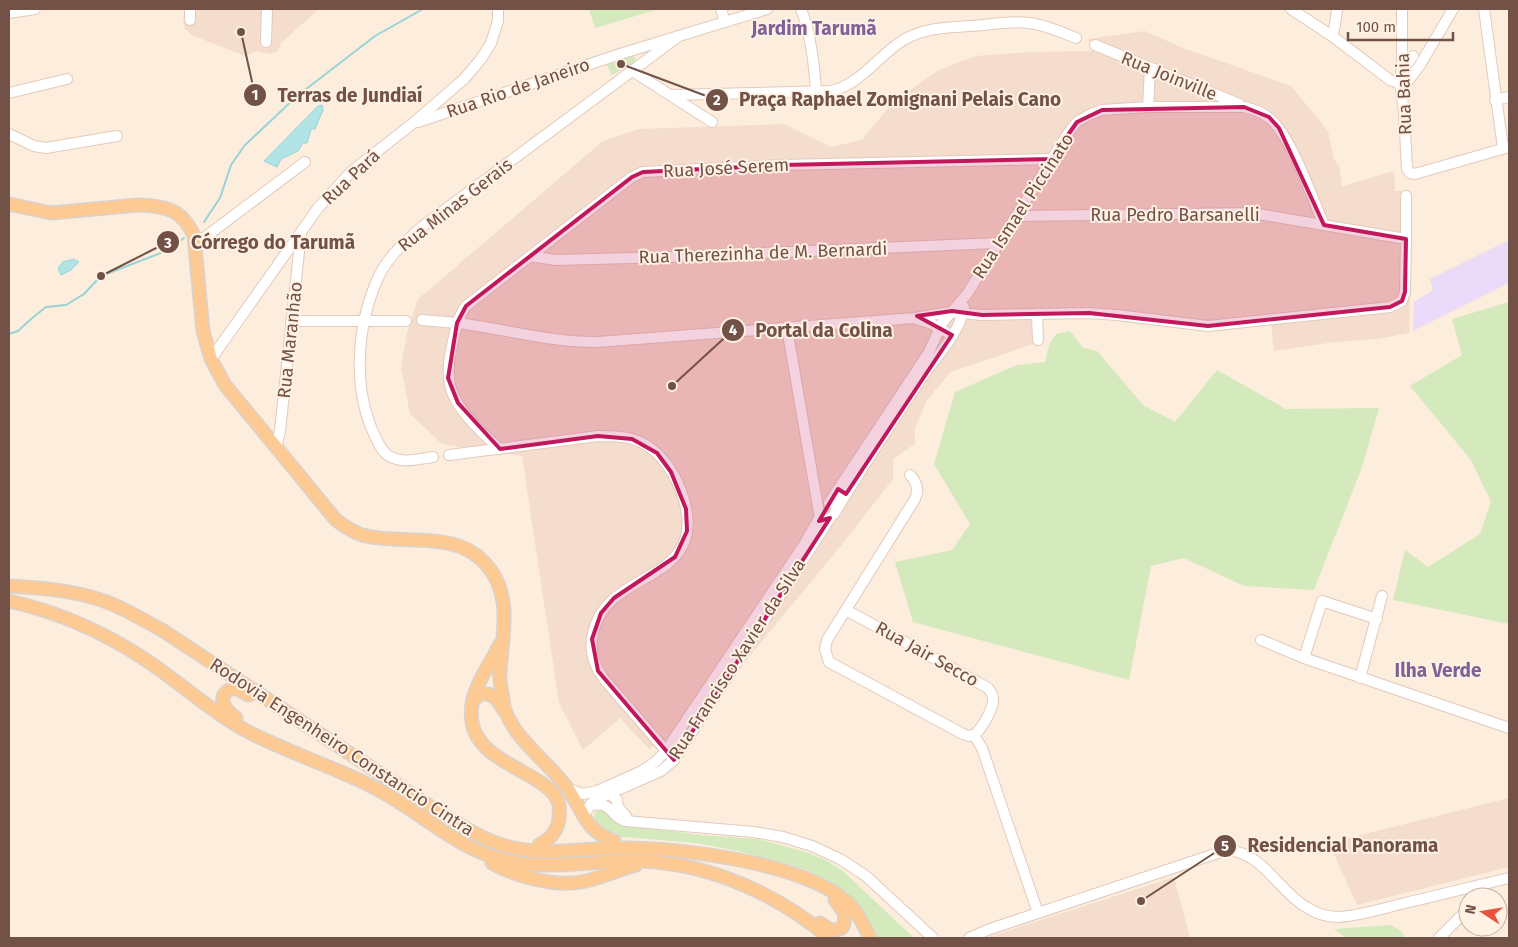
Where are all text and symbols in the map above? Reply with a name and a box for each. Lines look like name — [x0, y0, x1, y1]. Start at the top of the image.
scale bar — [1348, 10, 1453, 42]
district label: Jardim Tarumã — [750, 17, 877, 40]
text: 100 m — [1356, 18, 1396, 36]
street label: Rua Joinville — [1118, 47, 1220, 105]
street label: Rua Rio de Janeiro — [443, 53, 593, 123]
street label: Rua Bahia — [1392, 53, 1416, 135]
callout: Terras de Jundiaí — [242, 78, 432, 112]
callout: Praça Raphael Zomignani Pelais Cano — [704, 83, 1071, 117]
text: Terras de Jundiaí — [278, 84, 423, 107]
text: 1 — [252, 86, 258, 104]
text: Praça Raphael Zomignani Pelais Cano — [739, 88, 1061, 111]
text: 2 — [713, 91, 721, 109]
street label: Rua Ismael Piccinato — [968, 129, 1078, 283]
street label: Rua Pará — [317, 145, 385, 209]
street label: Rua Minas Gerais — [393, 154, 517, 256]
street label: Rua José Serem — [662, 154, 790, 182]
street label: Rua Pedro Barsanelli — [1090, 204, 1260, 226]
callout: Córrego do Tarumã — [156, 225, 365, 259]
text: Córrego do Tarumã — [191, 231, 355, 254]
text: 3 — [163, 234, 172, 252]
street label: Rua Therezinha de M. Bernardi — [638, 238, 888, 268]
street label: Rua Maranhão — [273, 281, 307, 399]
callout: Portal da Colina — [721, 313, 903, 347]
text: Portal da Colina — [755, 319, 893, 342]
text: 4 — [729, 321, 738, 339]
street label: Rua Francisco Xavier da Silva — [664, 555, 810, 763]
street label: Rua Jair Secco — [872, 617, 982, 691]
street label: Rodovia Engenheiro Constancio Cintra — [206, 653, 478, 841]
district label: Ilha Verde — [1395, 659, 1481, 682]
callout: Residencial Panorama — [1213, 829, 1448, 863]
text: Residencial Panorama — [1248, 834, 1438, 857]
text: 5 — [1221, 837, 1229, 855]
north arrow — [1458, 887, 1508, 937]
text: N — [1461, 903, 1480, 916]

